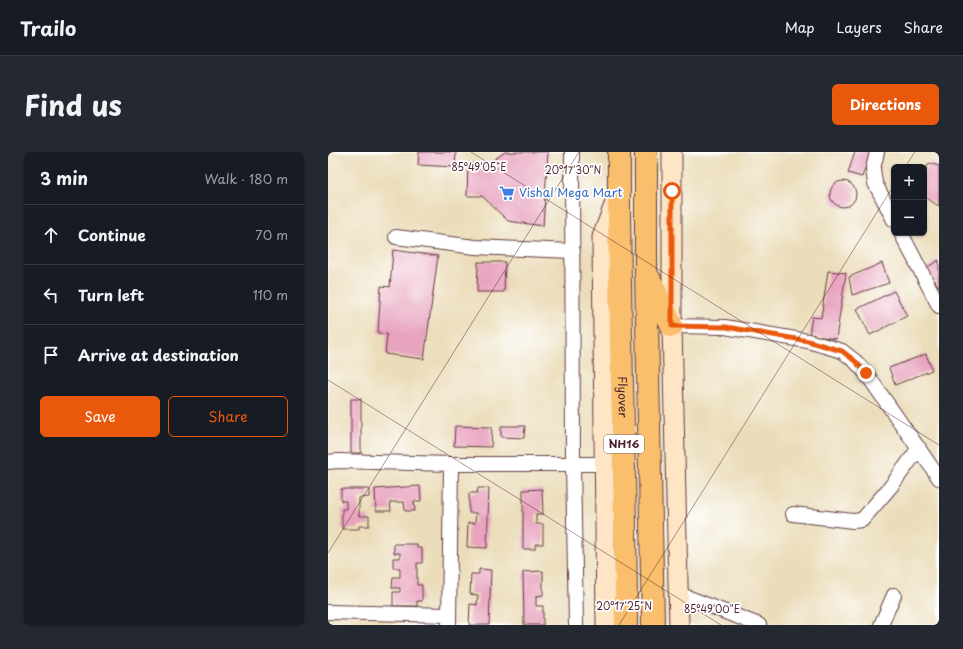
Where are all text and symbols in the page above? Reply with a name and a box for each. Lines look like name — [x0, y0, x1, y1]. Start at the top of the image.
text: Trailo — [20, 14, 76, 42]
text: Map — [785, 17, 815, 38]
text: Layers — [837, 17, 882, 38]
text: Share — [904, 17, 943, 38]
text: Find us — [24, 83, 122, 126]
button: Directions — [832, 84, 939, 125]
text: 85°49'05"E — [452, 159, 506, 174]
text: 20°17'30"N — [545, 162, 601, 177]
map controls — [891, 164, 927, 236]
button: + — [891, 164, 927, 200]
text: 3 min — [40, 165, 88, 191]
text: Walk · 180 m — [205, 169, 288, 188]
route start — [663, 182, 681, 200]
place label: Vishal Mega Mart — [519, 183, 623, 201]
supermarket icon: Vishal Mega Mart — [498, 184, 516, 202]
button: − — [891, 200, 927, 236]
text: Continue — [78, 223, 146, 246]
icon: ahead — [40, 224, 62, 246]
text: 70 m — [255, 225, 288, 244]
text: Turn left — [78, 283, 144, 306]
icon: left — [40, 284, 62, 306]
text: 110 m — [253, 285, 288, 304]
text: Arrive at destination — [78, 343, 239, 366]
icon: arrive — [40, 344, 62, 366]
route end — [857, 364, 875, 382]
street label: Flyover — [614, 376, 633, 418]
button: Save — [40, 396, 160, 437]
button: Share — [168, 396, 288, 437]
road number: NH16 — [604, 435, 644, 453]
text: 20°17'25"N — [596, 598, 652, 613]
text: 85°49'00"E — [684, 601, 740, 616]

